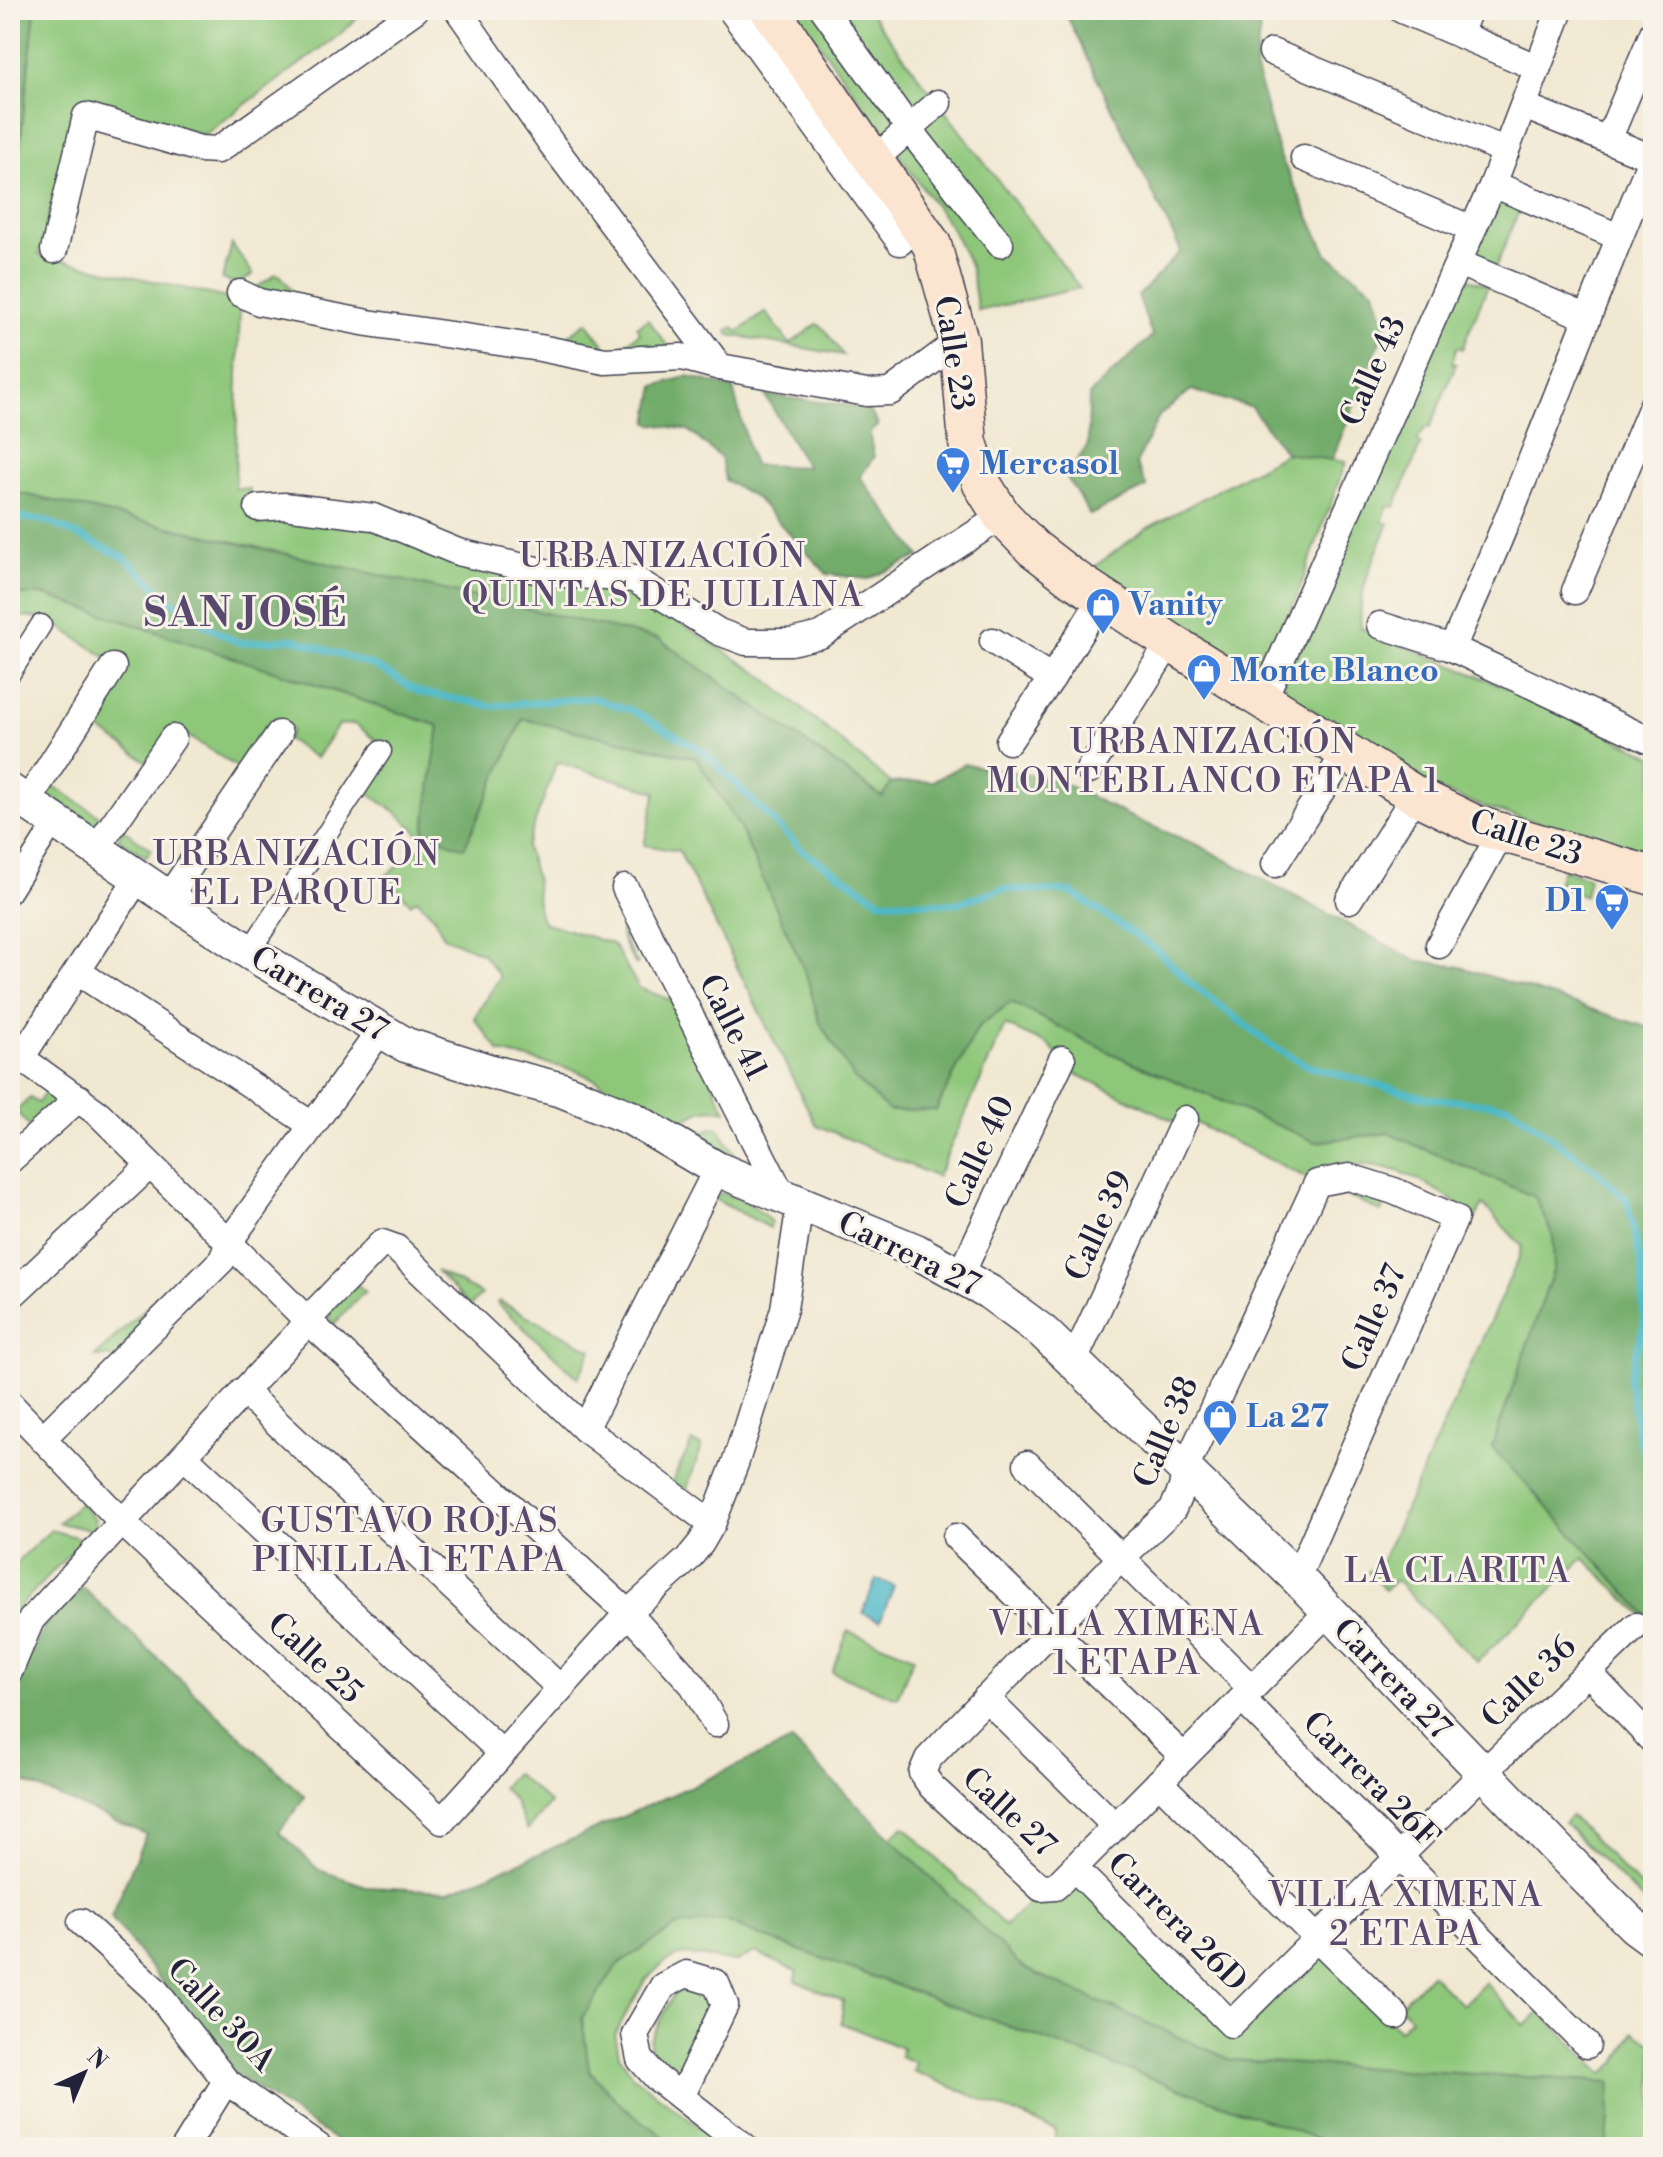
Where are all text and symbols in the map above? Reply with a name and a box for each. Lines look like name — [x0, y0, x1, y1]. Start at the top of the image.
street label: Calle 23 — [925, 293, 983, 413]
street label: Calle 43 — [1331, 310, 1415, 432]
place label: Mercasol — [979, 444, 1119, 484]
supermarket icon: Mercasol — [934, 445, 972, 495]
district label: URBANIZACIÓN QUINTAS DE JULIANA — [462, 533, 864, 617]
district label: SAN JOSÉ — [144, 585, 348, 639]
place label: Vanity — [1128, 585, 1223, 625]
shop icon: Vanity — [1084, 586, 1122, 636]
place label: Monte Blanco — [1230, 651, 1439, 691]
shop icon: Monte Blanco — [1185, 652, 1223, 702]
district label: URBANIZACIÓN MONTEBLANCO ETAPA 1 — [987, 719, 1441, 803]
street label: Calle 23 — [1465, 801, 1587, 875]
district label: URBANIZACIÓN EL PARQUE — [153, 831, 441, 915]
place label: D1 — [1545, 881, 1587, 921]
supermarket icon: D1 — [1593, 882, 1631, 932]
street label: Carrera 27 — [243, 937, 395, 1051]
street label: Calle 41 — [690, 968, 776, 1086]
street label: Calle 40 — [936, 1089, 1024, 1215]
street label: Calle 39 — [1056, 1165, 1142, 1287]
street label: Carrera 27 — [831, 1202, 987, 1306]
street label: Calle 37 — [1333, 1258, 1415, 1378]
street label: Calle 38 — [1125, 1370, 1207, 1494]
place label: La 27 — [1246, 1397, 1329, 1437]
shop icon: La 27 — [1201, 1398, 1239, 1448]
district label: GUSTAVO ROJAS PINILLA 1 ETAPA — [252, 1501, 568, 1582]
district label: LA CLARITA — [1344, 1551, 1572, 1593]
street label: Calle 25 — [259, 1604, 371, 1712]
district label: VILLA XIMENA 1 ETAPA — [988, 1604, 1265, 1685]
street label: Carrera 27 — [1324, 1610, 1460, 1748]
street label: Calle 36 — [1473, 1627, 1585, 1737]
street label: Carrera 26F — [1294, 1703, 1448, 1857]
street label: Calle 27 — [954, 1758, 1064, 1866]
street label: Carrera 26D — [1099, 1844, 1255, 2000]
district label: VILLA XIMENA 2 ETAPA — [1267, 1875, 1544, 1956]
street label: Calle 30A — [158, 1950, 284, 2081]
north arrow — [44, 2033, 124, 2113]
text: N — [81, 2044, 113, 2076]

